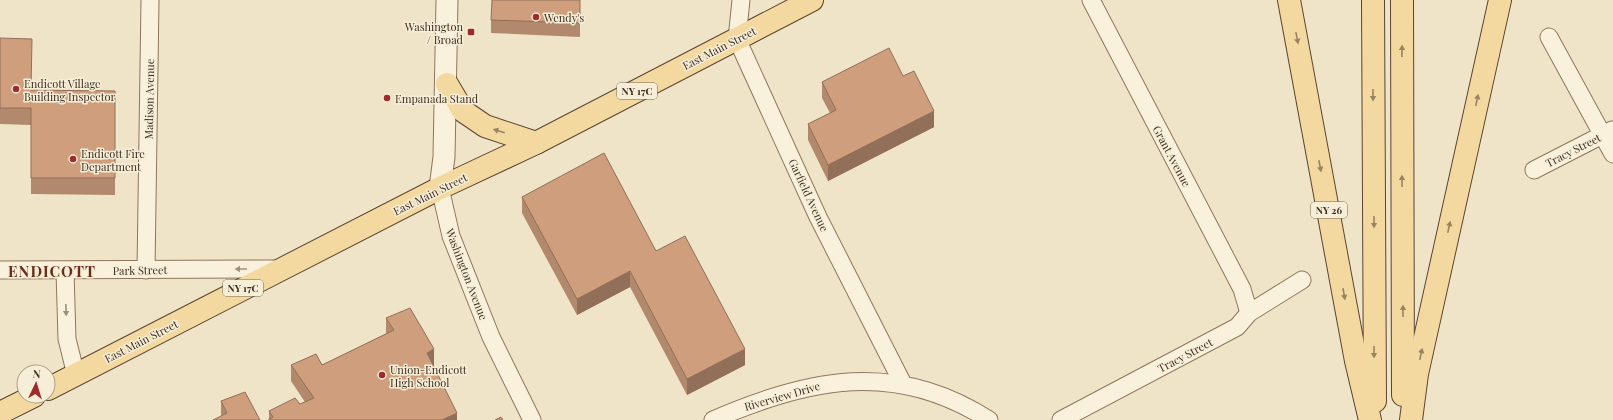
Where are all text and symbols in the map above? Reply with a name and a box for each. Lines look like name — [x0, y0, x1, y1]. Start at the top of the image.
place label: Wendy's — [543, 10, 584, 25]
marker: Wendy's — [531, 12, 541, 22]
place label: Washington / Broad — [404, 19, 464, 47]
street label: East Main Street — [680, 23, 758, 73]
marker: Washington / Broad — [466, 27, 476, 37]
one-way arrow — [1294, 32, 1300, 44]
one-way arrow — [1399, 44, 1405, 57]
street label: Madison Avenue — [141, 58, 157, 140]
place label: Endicott Village Building Inspector — [24, 76, 116, 104]
road number: NY 17C — [617, 83, 657, 99]
marker: Endicott Village Building Inspector — [11, 84, 21, 94]
one-way arrow — [1370, 89, 1376, 102]
place label: Empanada Stand — [395, 91, 479, 106]
marker: Empanada Stand — [382, 93, 392, 103]
one-way arrow — [1475, 94, 1481, 106]
street label: Grant Avenue — [1150, 123, 1195, 190]
one-way arrow — [493, 128, 505, 134]
street label: Tracy Street — [1543, 130, 1603, 170]
place label: Endicott Fire Department — [81, 146, 145, 174]
marker: Endicott Fire Department — [68, 154, 78, 164]
street label: Garfield Avenue — [786, 156, 833, 234]
one-way arrow — [1318, 160, 1324, 172]
street label: East Main Street — [390, 170, 470, 218]
one-way arrow — [1399, 174, 1405, 187]
road number: NY 26 — [1311, 202, 1347, 218]
one-way arrow — [1371, 216, 1377, 229]
one-way arrow — [1447, 221, 1453, 233]
street label: Washington Avenue — [442, 225, 492, 322]
district label: ENDICOTT — [8, 261, 96, 281]
street label: Park Street — [113, 262, 168, 278]
one-way arrow — [234, 266, 247, 272]
road number: NY 17C — [223, 280, 263, 296]
one-way arrow — [1341, 288, 1347, 300]
one-way arrow — [63, 303, 70, 316]
one-way arrow — [1400, 304, 1406, 317]
street label: East Main Street — [102, 316, 180, 366]
street label: Tracy Street — [1155, 334, 1215, 376]
one-way arrow — [1371, 346, 1377, 359]
one-way arrow — [1419, 348, 1425, 360]
place label: Union-Endicott High School — [390, 362, 467, 390]
north arrow — [16, 364, 56, 404]
text: N — [32, 366, 41, 381]
marker: Union-Endicott High School — [377, 370, 387, 380]
street label: Riverview Drive — [742, 378, 822, 414]

